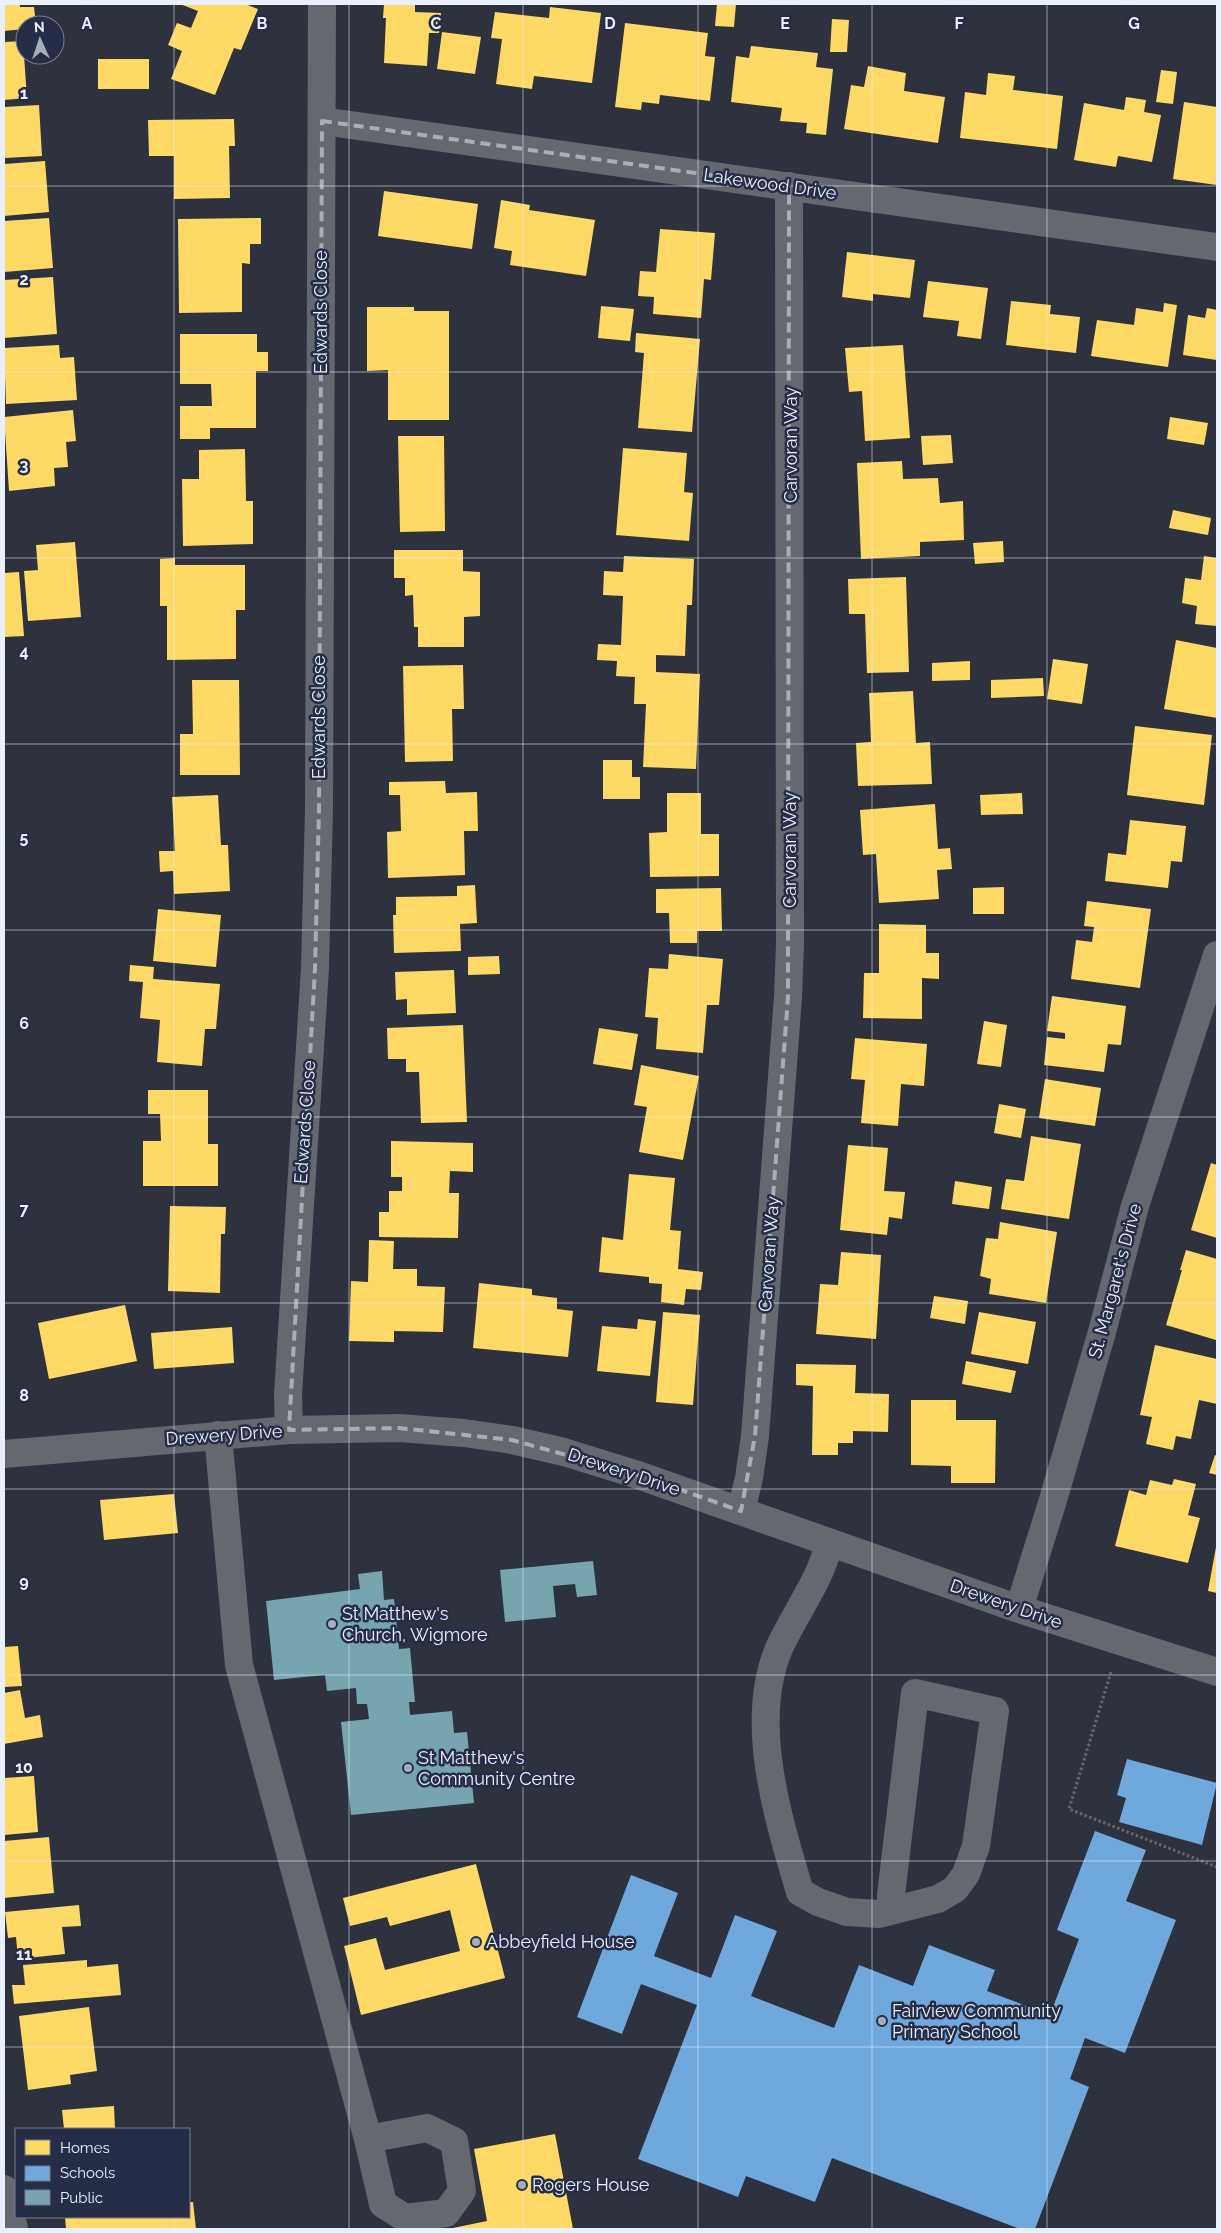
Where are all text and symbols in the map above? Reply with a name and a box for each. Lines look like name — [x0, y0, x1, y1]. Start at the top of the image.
text: A — [82, 14, 93, 33]
text: B — [257, 14, 268, 33]
text: C — [431, 14, 442, 33]
text: D — [604, 14, 616, 33]
text: E — [780, 14, 790, 33]
text: F — [954, 14, 964, 33]
text: G — [1128, 14, 1140, 33]
north arrow — [15, 15, 65, 65]
text: N — [34, 19, 45, 35]
text: 1 — [20, 84, 28, 103]
street label: Lakewood Drive — [702, 164, 838, 203]
street label: Edwards Close — [310, 250, 331, 374]
text: 2 — [19, 270, 29, 289]
street label: Carvoran Way — [780, 387, 801, 503]
text: 3 — [20, 456, 29, 475]
text: 4 — [19, 642, 29, 661]
street label: Edwards Close — [308, 655, 329, 779]
street label: Carvoran Way — [779, 792, 800, 908]
text: 5 — [20, 828, 29, 847]
text: 6 — [19, 1014, 29, 1033]
street label: Edwards Close — [290, 1059, 319, 1184]
street label: Carvoran Way — [754, 1195, 783, 1313]
text: 7 — [20, 1200, 29, 1219]
street label: St. Margaret's Drive — [1084, 1201, 1145, 1361]
text: 8 — [19, 1386, 29, 1405]
street label: Drewery Drive — [165, 1420, 284, 1449]
street label: Drewery Drive — [565, 1443, 684, 1500]
text: 9 — [19, 1572, 29, 1591]
street label: Drewery Drive — [947, 1575, 1065, 1633]
place label: St Matthew's Church, Wigmore — [342, 1603, 488, 1645]
marker: St Matthew's Church, Wigmore — [326, 1618, 338, 1630]
place label: St Matthew's Community Centre — [418, 1747, 576, 1789]
text: 10 — [15, 1758, 33, 1777]
marker: St Matthew's Community Centre — [402, 1762, 414, 1774]
place label: Abbeyfield House — [486, 1931, 635, 1952]
marker: Abbeyfield House — [470, 1936, 482, 1948]
text: 11 — [16, 1945, 32, 1964]
place label: Fairview Community Primary School — [892, 2000, 1061, 2042]
marker: Fairview Community Primary School — [876, 2015, 888, 2027]
legend — [15, 2128, 190, 2218]
text: Homes — [60, 2139, 110, 2157]
text: Schools — [60, 2164, 115, 2182]
place label: Rogers House — [532, 2174, 650, 2195]
marker: Rogers House — [516, 2179, 528, 2191]
text: Public — [60, 2189, 103, 2207]

